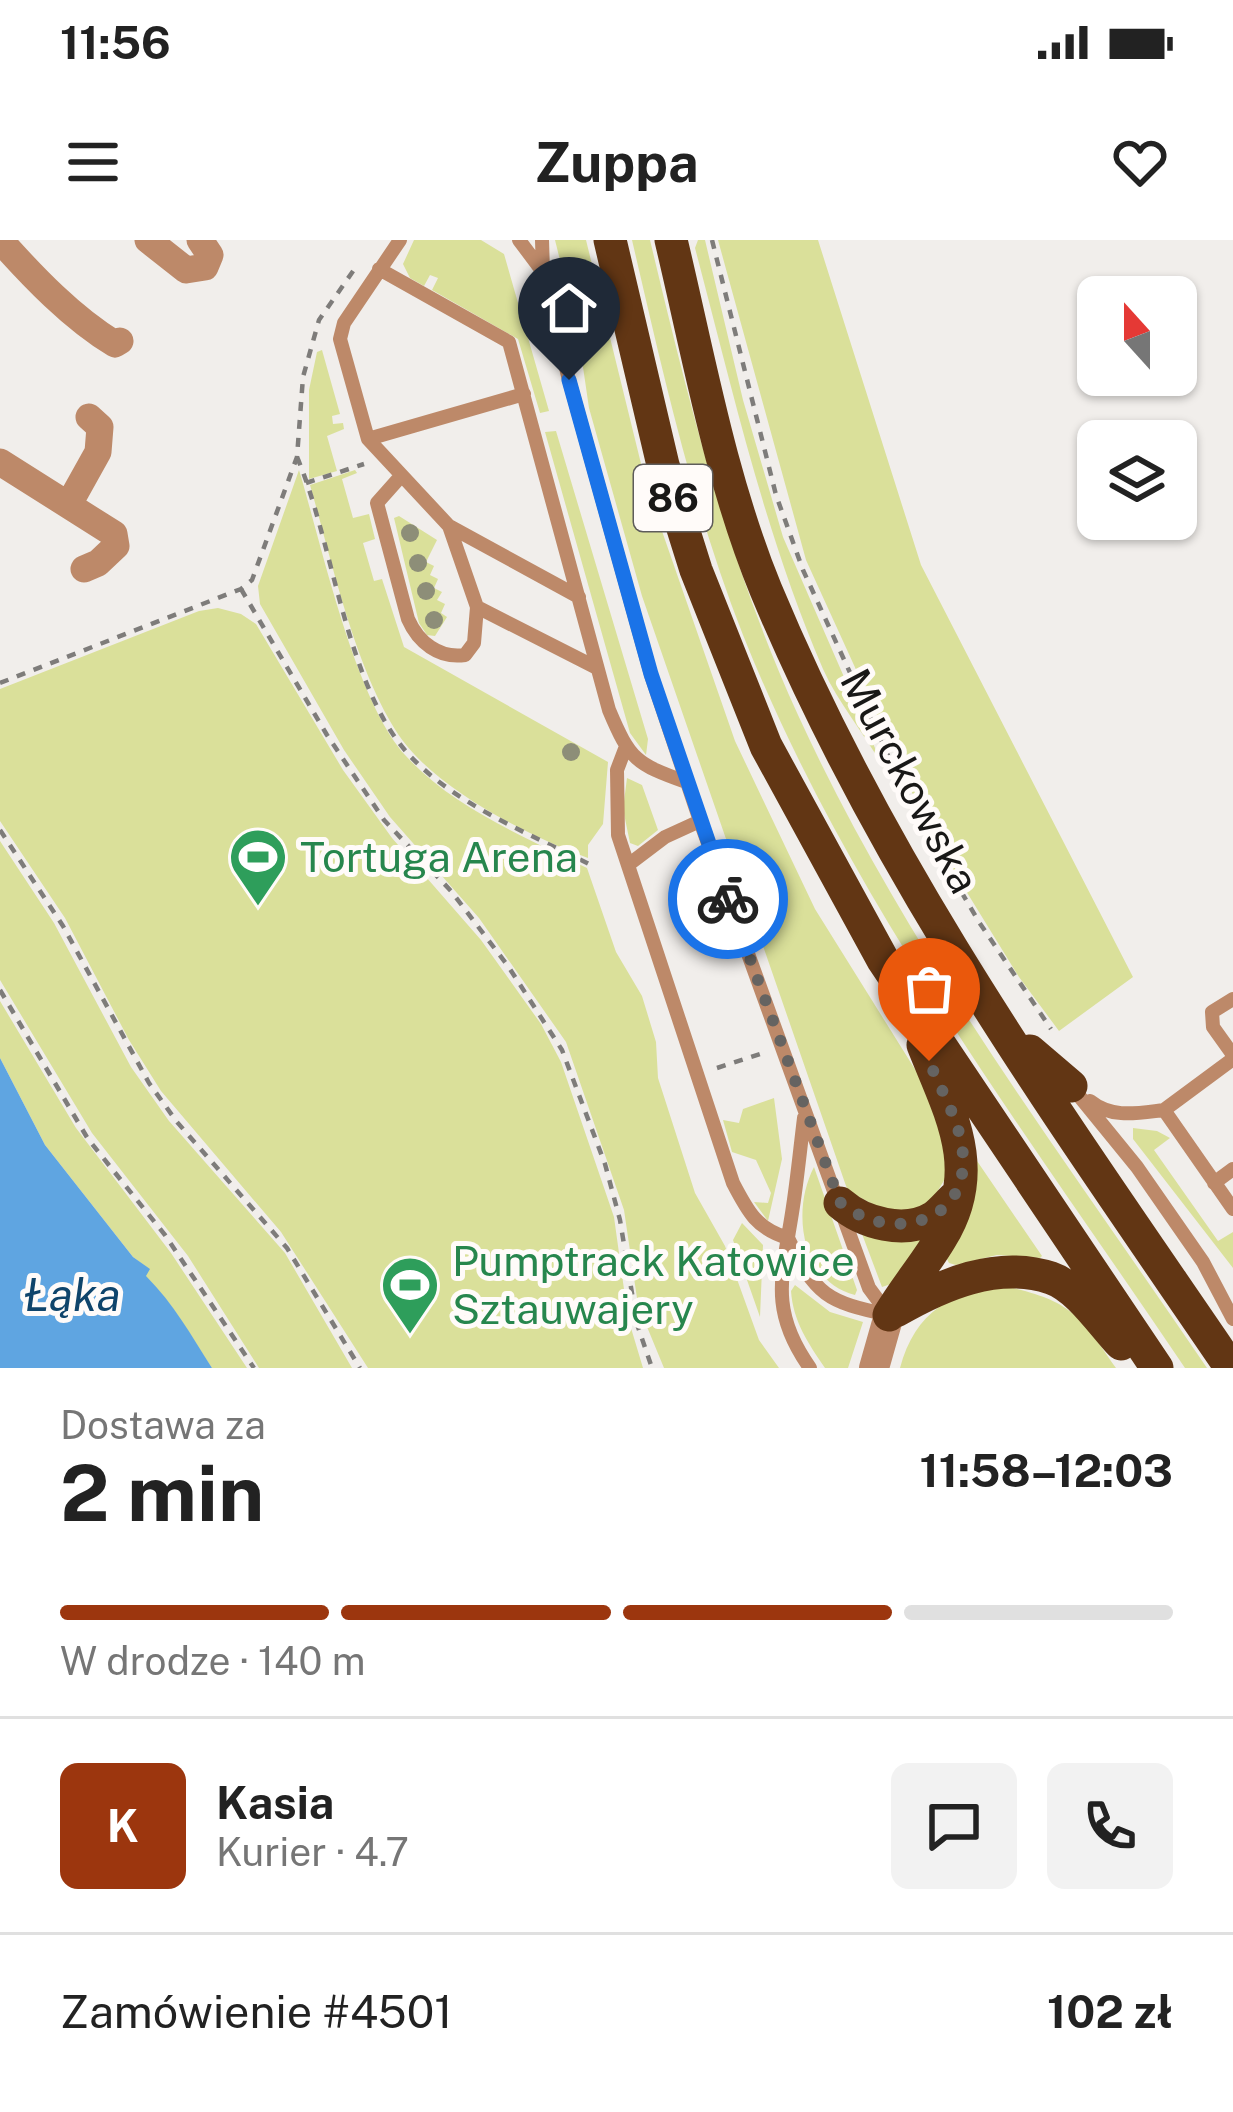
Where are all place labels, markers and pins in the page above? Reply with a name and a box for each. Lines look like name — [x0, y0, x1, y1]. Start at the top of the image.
pin — [518, 257, 620, 380]
sports icon: Tortuga Arena — [227, 826, 289, 908]
place label: Tortuga Arena — [300, 832, 578, 881]
pin — [878, 938, 980, 1061]
place label: Pumptrack Katowice Sztauwajery — [452, 1236, 855, 1333]
sports icon: Pumptrack Katowice Sztauwajery — [379, 1254, 441, 1336]

